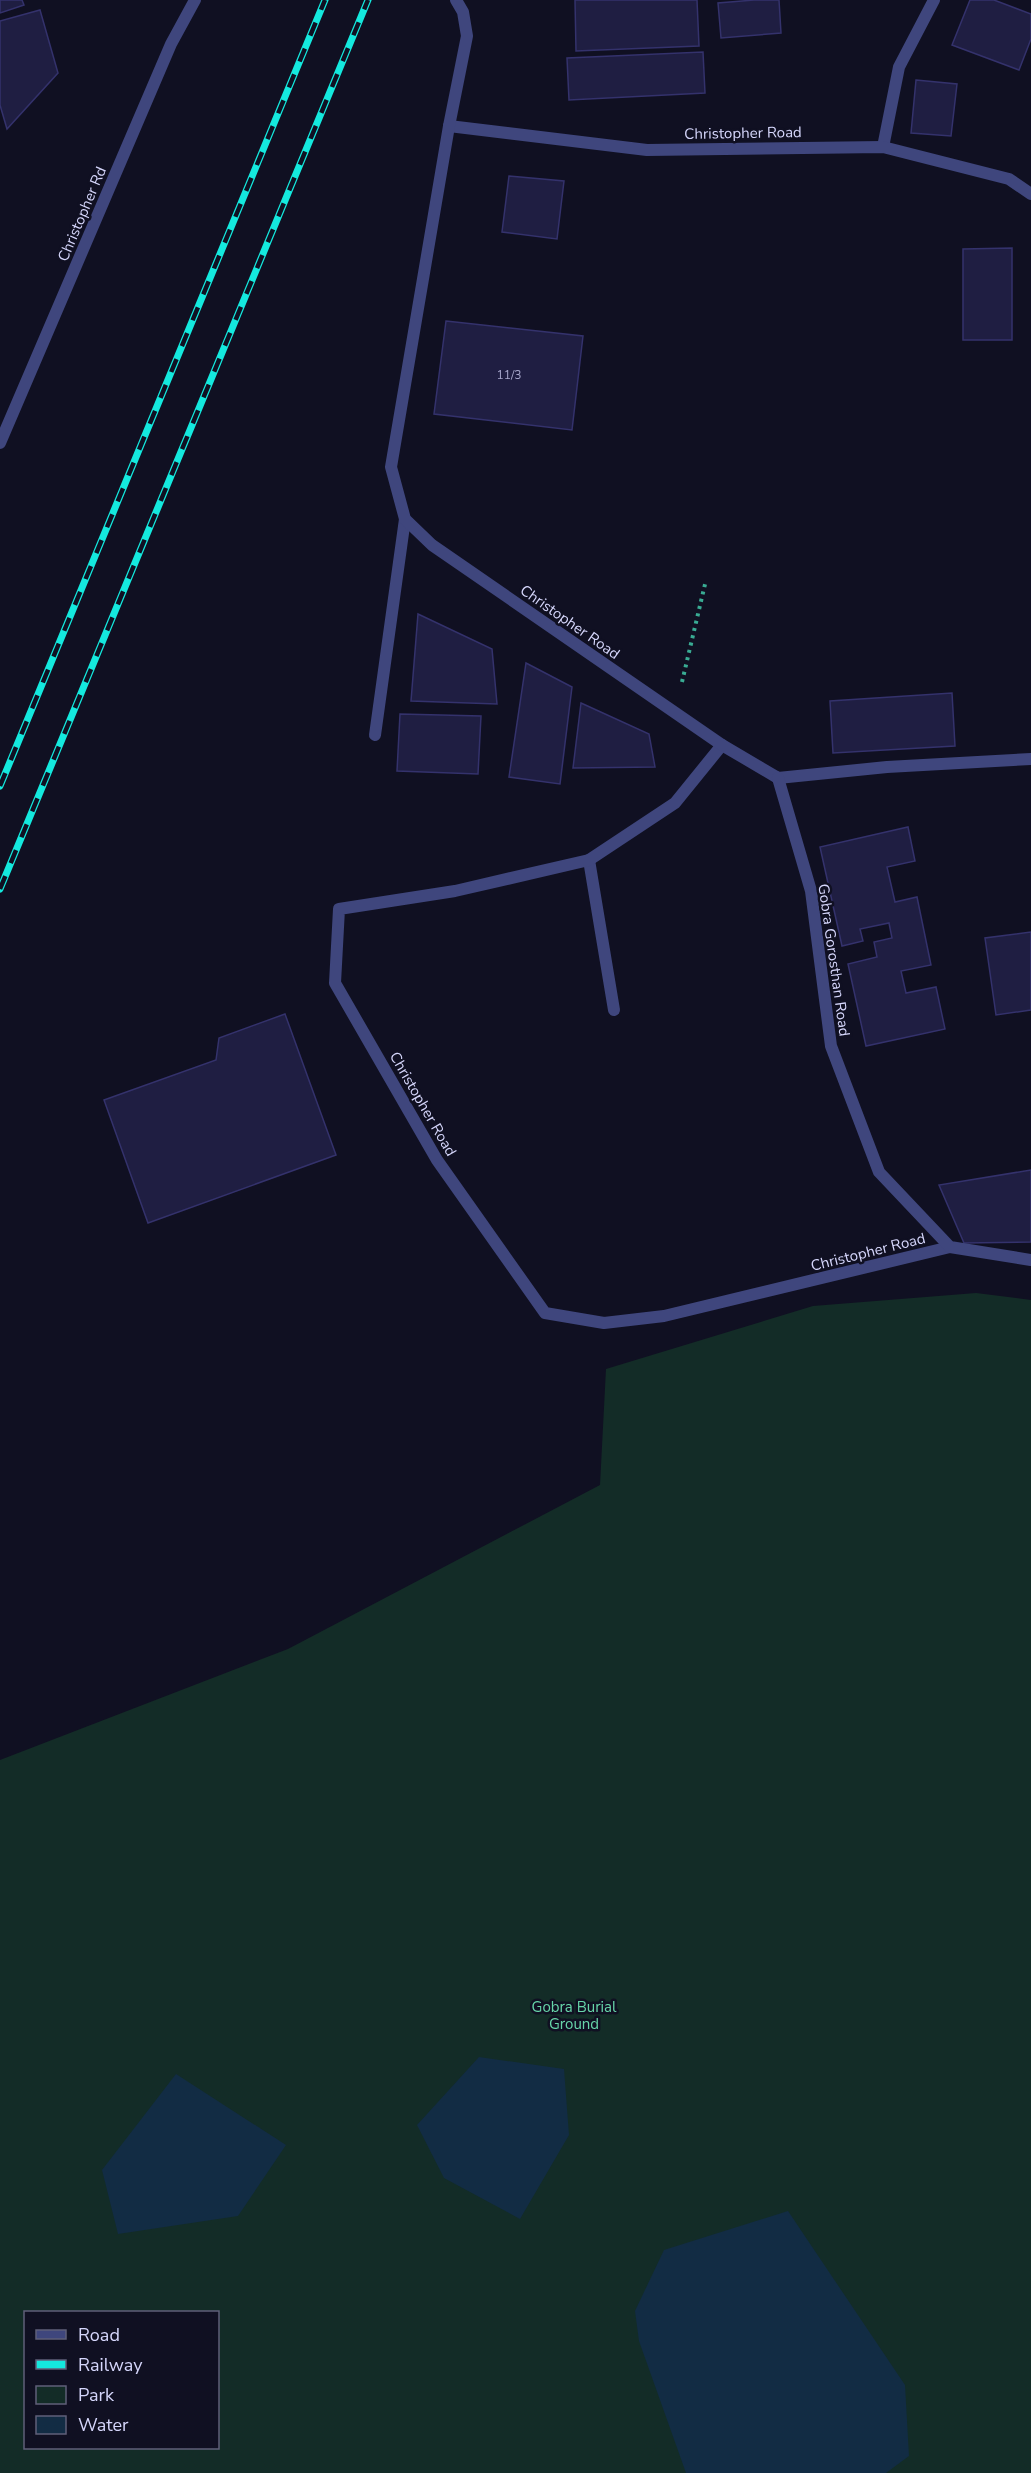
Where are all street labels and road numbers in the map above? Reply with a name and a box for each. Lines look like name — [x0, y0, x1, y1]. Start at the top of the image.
street label: Christopher Road — [684, 122, 802, 144]
street label: Christopher Rd — [53, 164, 111, 264]
street label: Christopher Road — [516, 580, 624, 664]
street label: Gobra Gorosthan Road — [813, 882, 855, 1038]
street label: Christopher Road — [385, 1048, 461, 1160]
street label: Christopher Road — [809, 1228, 927, 1276]

